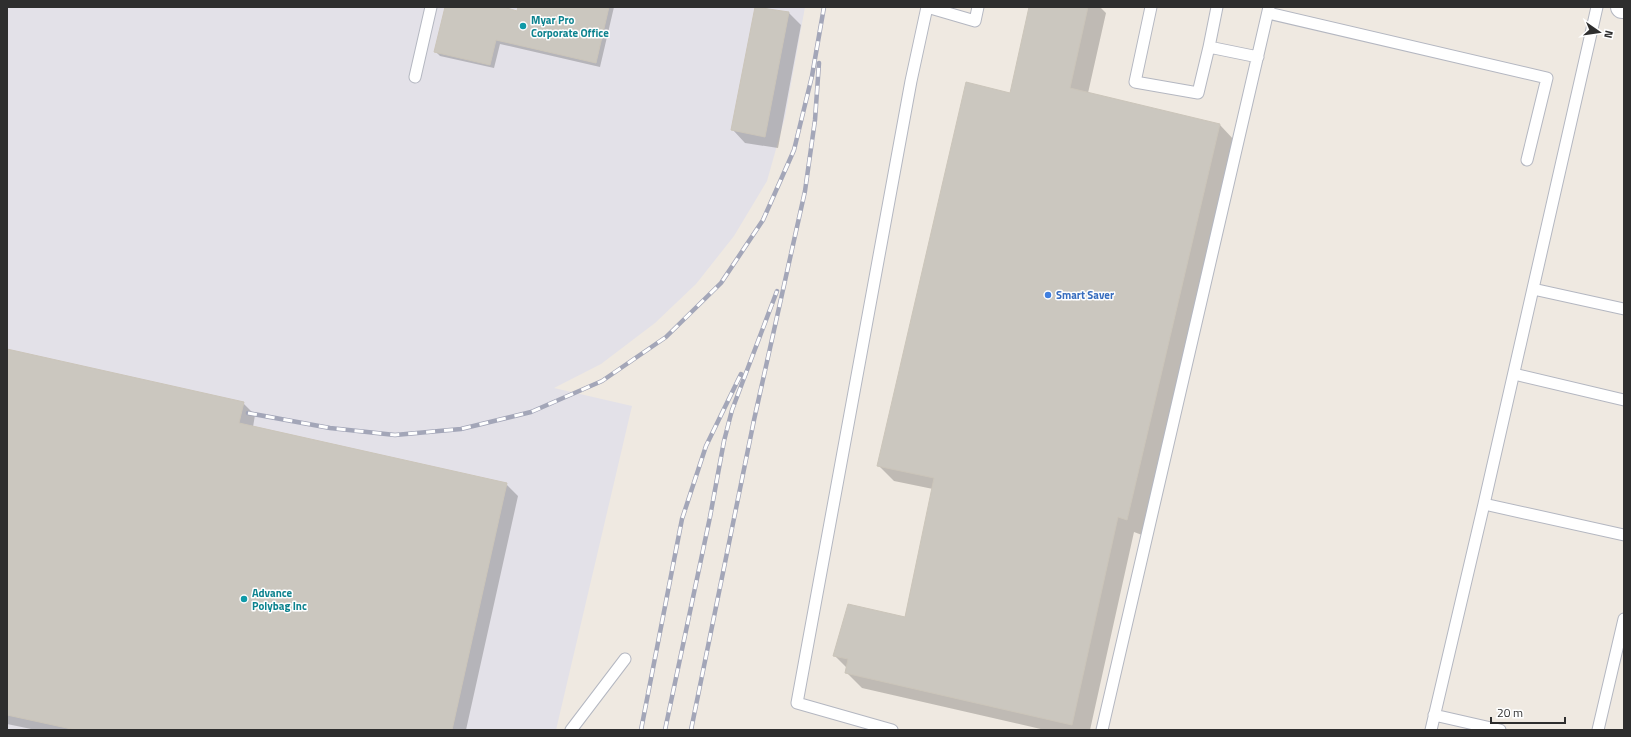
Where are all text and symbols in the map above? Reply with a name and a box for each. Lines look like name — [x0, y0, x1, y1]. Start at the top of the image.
place label: Myar Pro Corporate Office — [531, 12, 609, 41]
north arrow — [1579, 12, 1619, 52]
marker: Myar Pro Corporate Office — [518, 21, 528, 31]
text: N — [1600, 29, 1617, 40]
place label: Smart Saver — [1056, 287, 1114, 303]
marker: Smart Saver — [1043, 290, 1053, 300]
place label: Advance Polybag Inc — [252, 585, 307, 614]
marker: Advance Polybag Inc — [239, 594, 249, 604]
scale bar — [1491, 699, 1565, 725]
text: 20 m — [1497, 703, 1523, 722]

